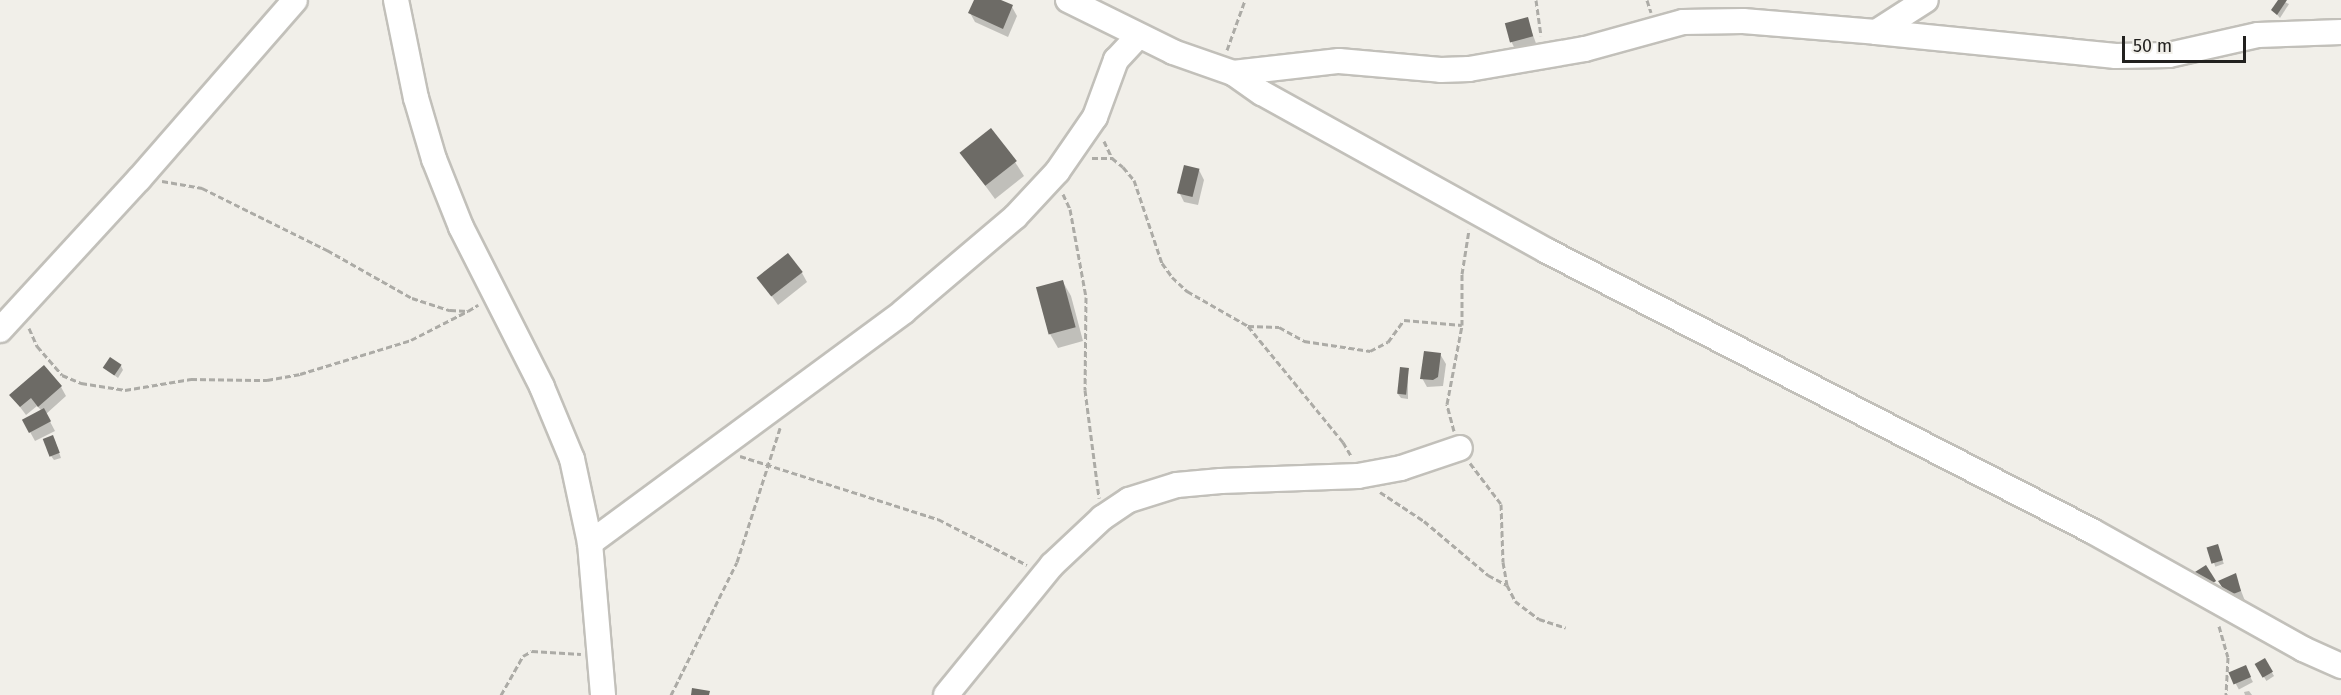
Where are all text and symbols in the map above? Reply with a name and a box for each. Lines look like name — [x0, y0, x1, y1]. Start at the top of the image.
scale bar — [2125, 24, 2250, 62]
text: 50 m — [2133, 35, 2172, 57]

